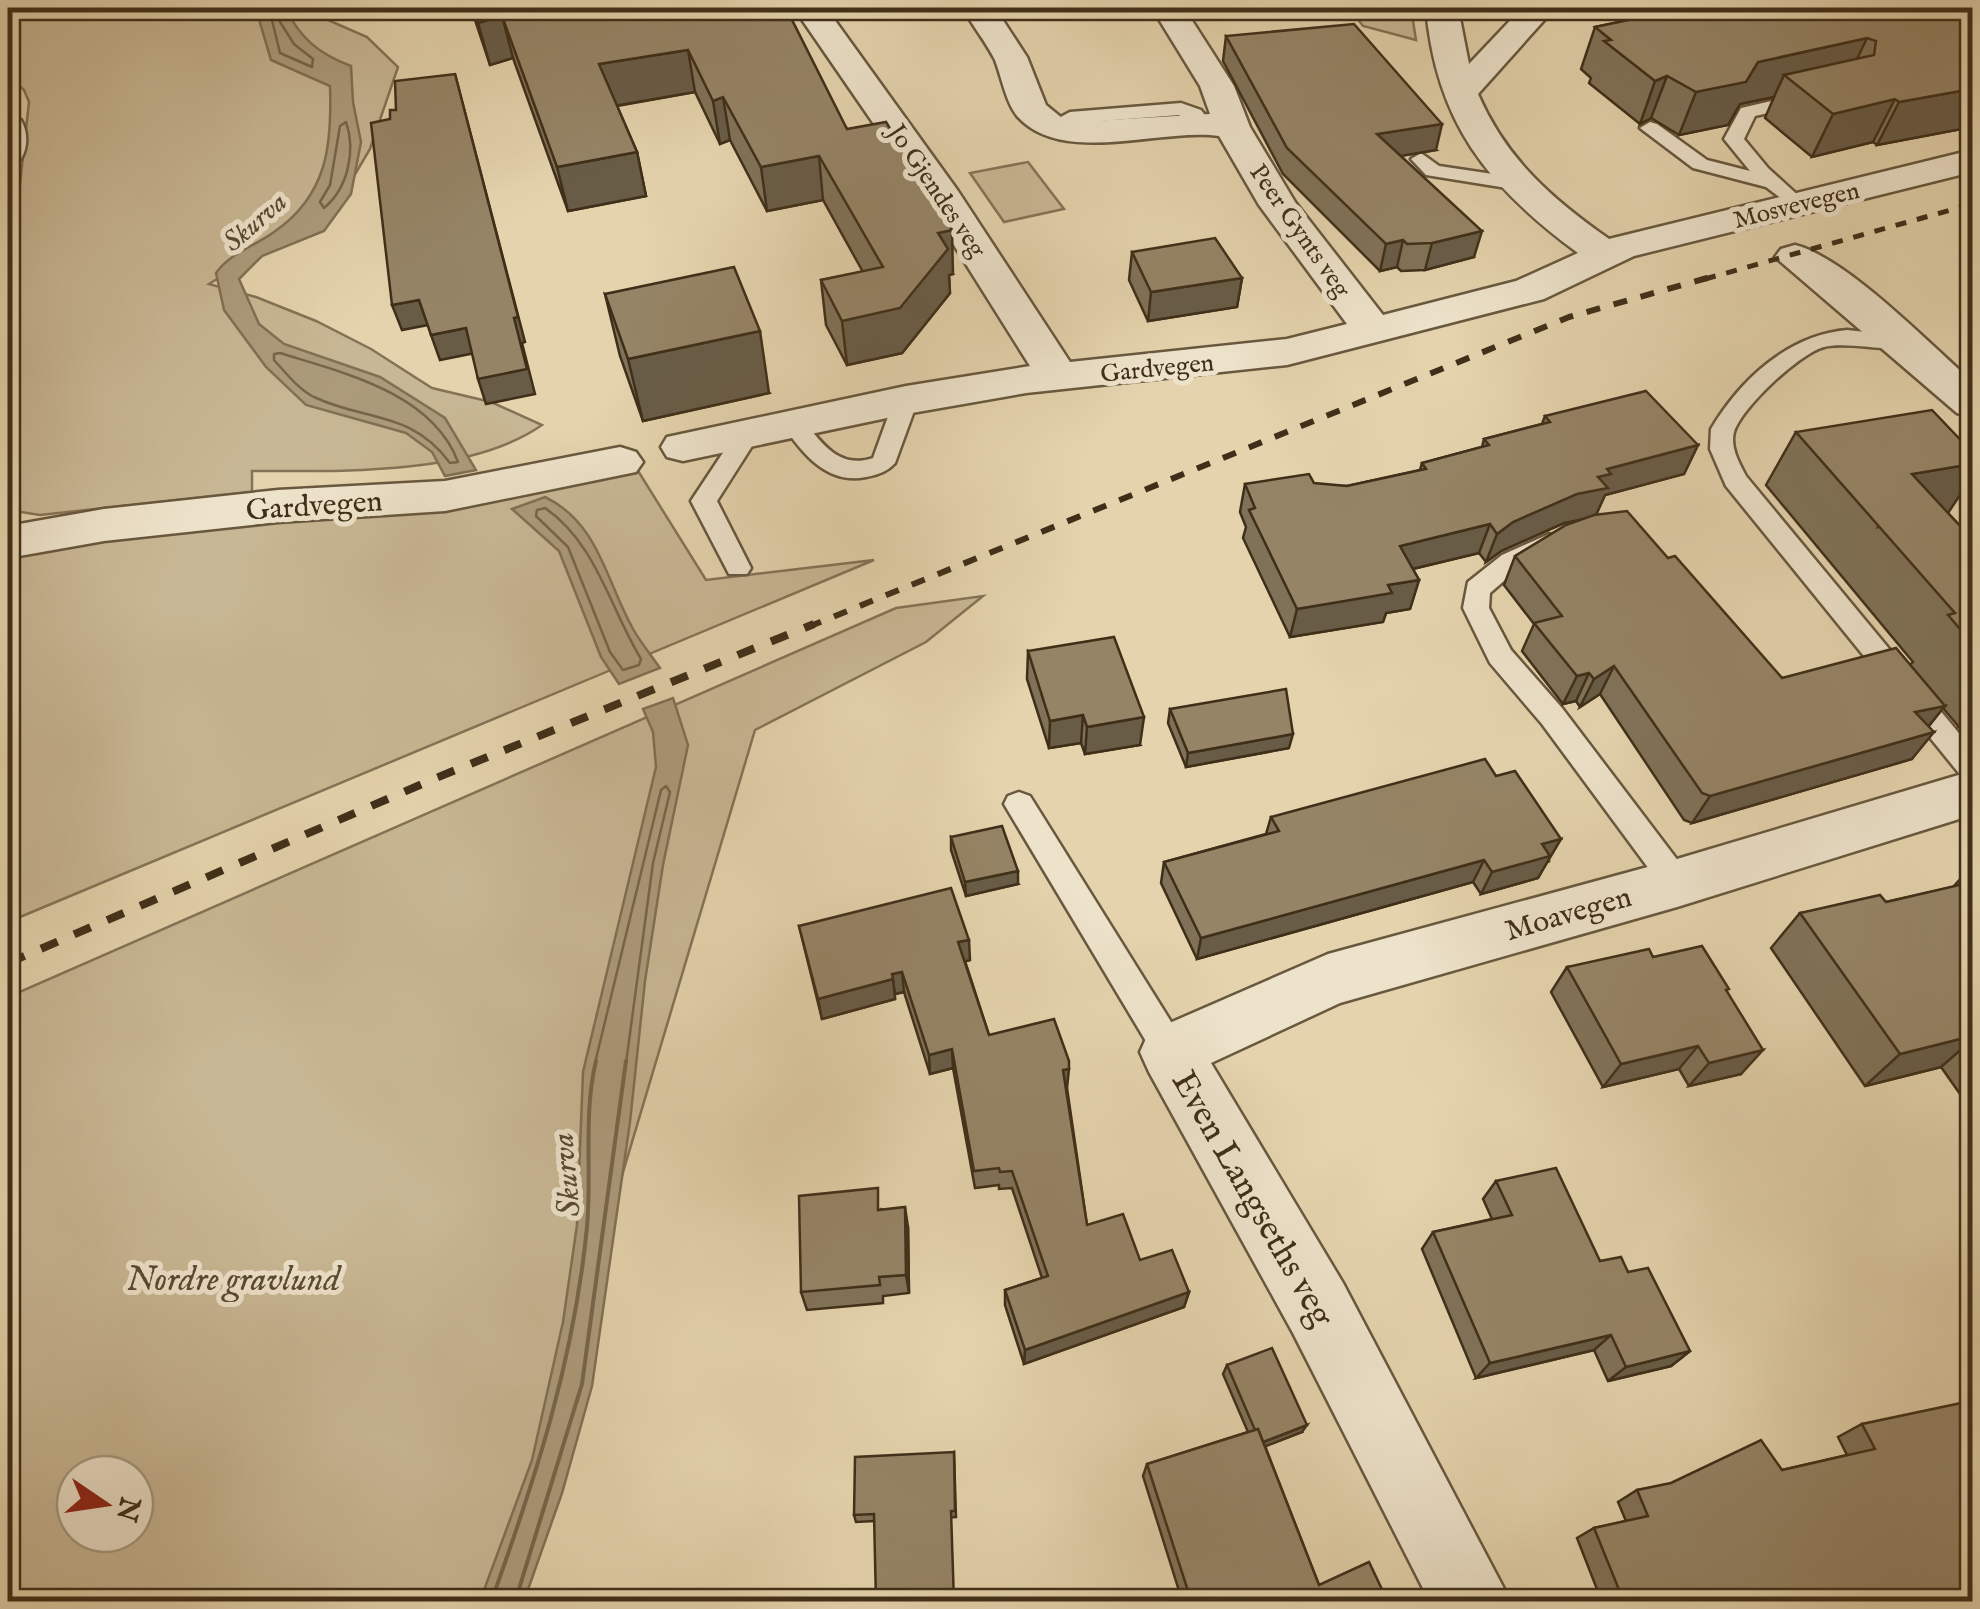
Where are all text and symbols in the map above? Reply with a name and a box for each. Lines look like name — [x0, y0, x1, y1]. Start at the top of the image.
street label: Jo Gjendes veg — [878, 116, 993, 264]
street label: Peer Gynts veg — [1242, 158, 1357, 305]
street label: Mosvevegen — [1730, 175, 1863, 237]
water label: Skurva — [216, 185, 295, 260]
street label: Gardvegen — [1099, 347, 1215, 391]
street label: Gardvegen — [245, 483, 384, 531]
street label: Moavegen — [1501, 879, 1636, 951]
street label: Even Langseths veg — [1160, 1063, 1344, 1336]
water label: Skurva — [543, 1131, 592, 1219]
park label: Nordre gravlund — [126, 1258, 342, 1303]
north arrow — [55, 1454, 155, 1554]
text: N — [107, 1492, 147, 1525]

